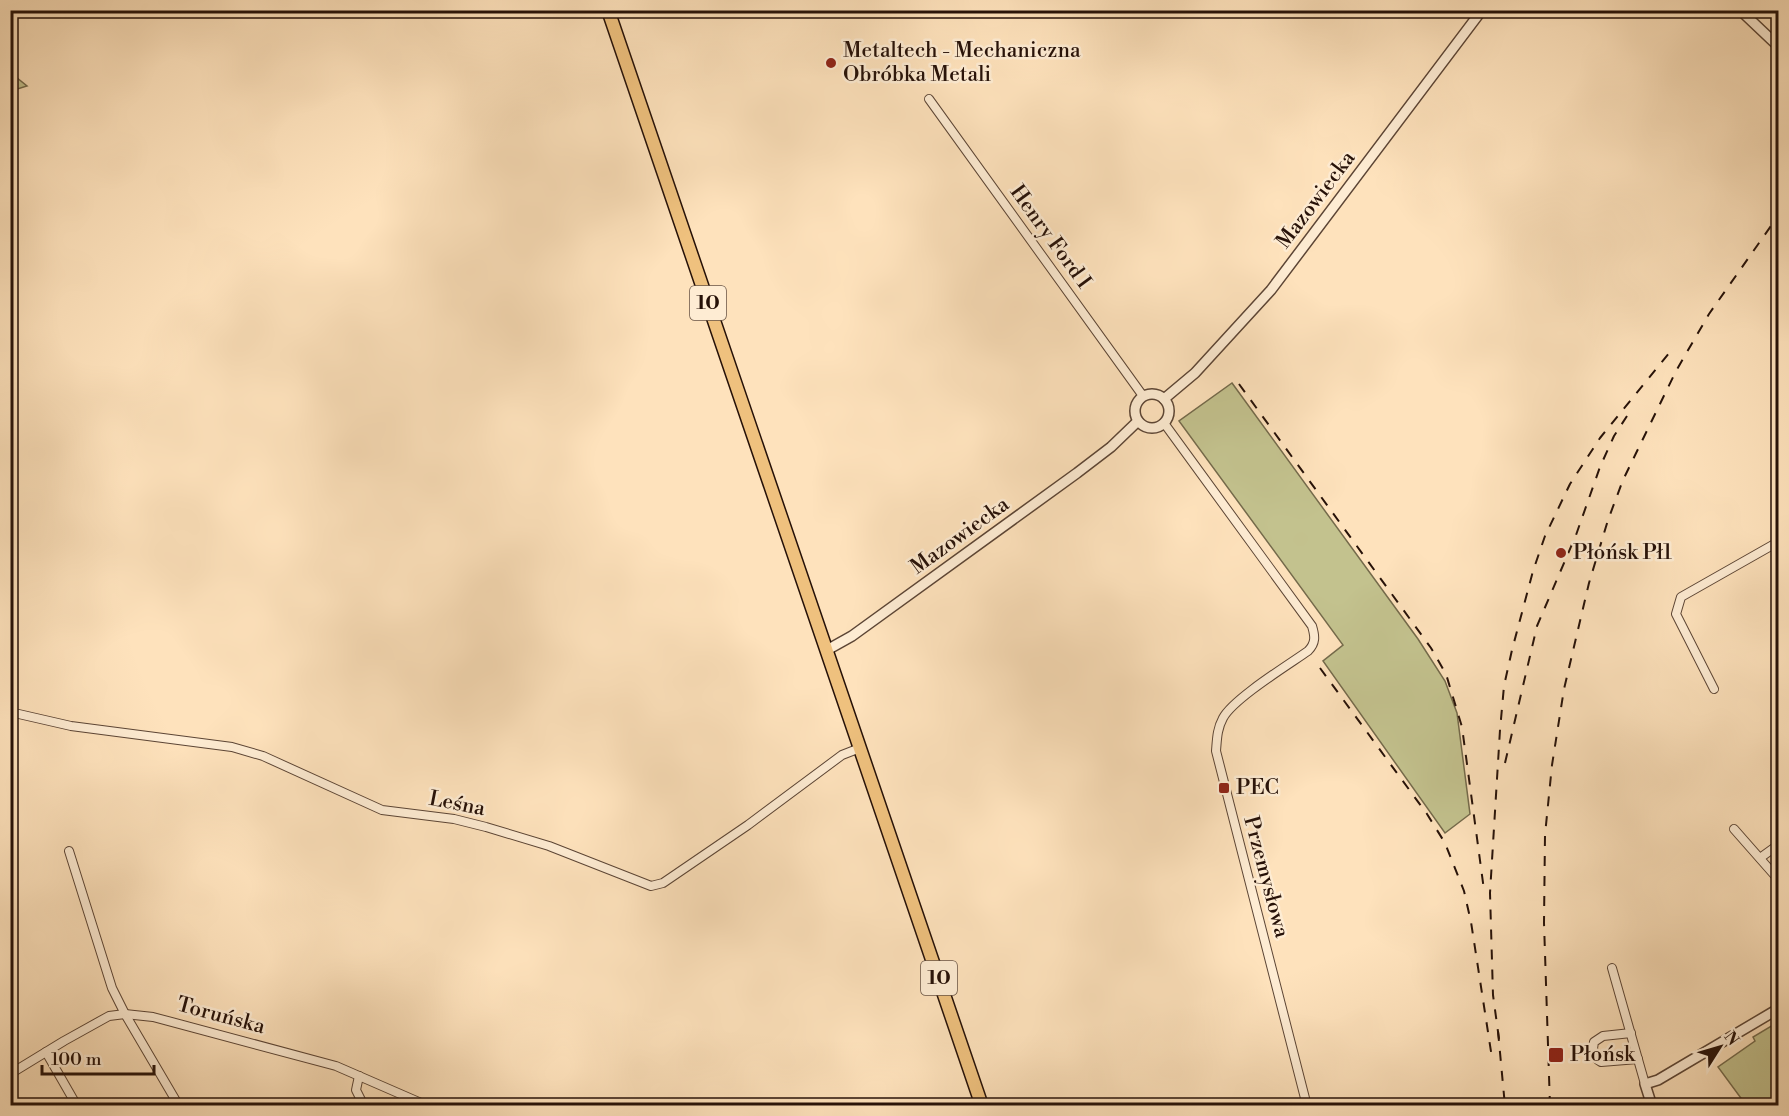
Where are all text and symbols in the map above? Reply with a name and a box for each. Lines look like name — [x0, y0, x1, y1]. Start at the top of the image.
place label: Metaltech - Mechaniczna Obróbka Metali — [843, 38, 1081, 88]
marker: Metaltech - Mechaniczna Obróbka Metali — [824, 56, 838, 70]
street label: Mazowiecka — [1271, 146, 1361, 254]
street label: Henry Ford I — [1004, 180, 1096, 294]
road number: 10 — [690, 286, 726, 320]
street label: Mazowiecka — [906, 491, 1015, 580]
place label: Płońsk Pł1 — [1573, 540, 1672, 566]
marker: Płońsk Pł1 — [1554, 546, 1568, 560]
place label: PEC — [1236, 775, 1279, 801]
marker: PEC — [1217, 781, 1231, 795]
street label: Leśna — [427, 786, 488, 822]
street label: Przemysłowa — [1237, 813, 1295, 941]
road number: 10 — [921, 961, 957, 995]
street label: Toruńska — [174, 992, 268, 1040]
north arrow — [1690, 1017, 1750, 1077]
text: N — [1719, 1028, 1743, 1050]
scale bar — [42, 1038, 154, 1076]
place label: Płońsk — [1570, 1042, 1636, 1068]
marker: Płońsk — [1547, 1046, 1565, 1064]
text: 100 m — [51, 1048, 102, 1071]

